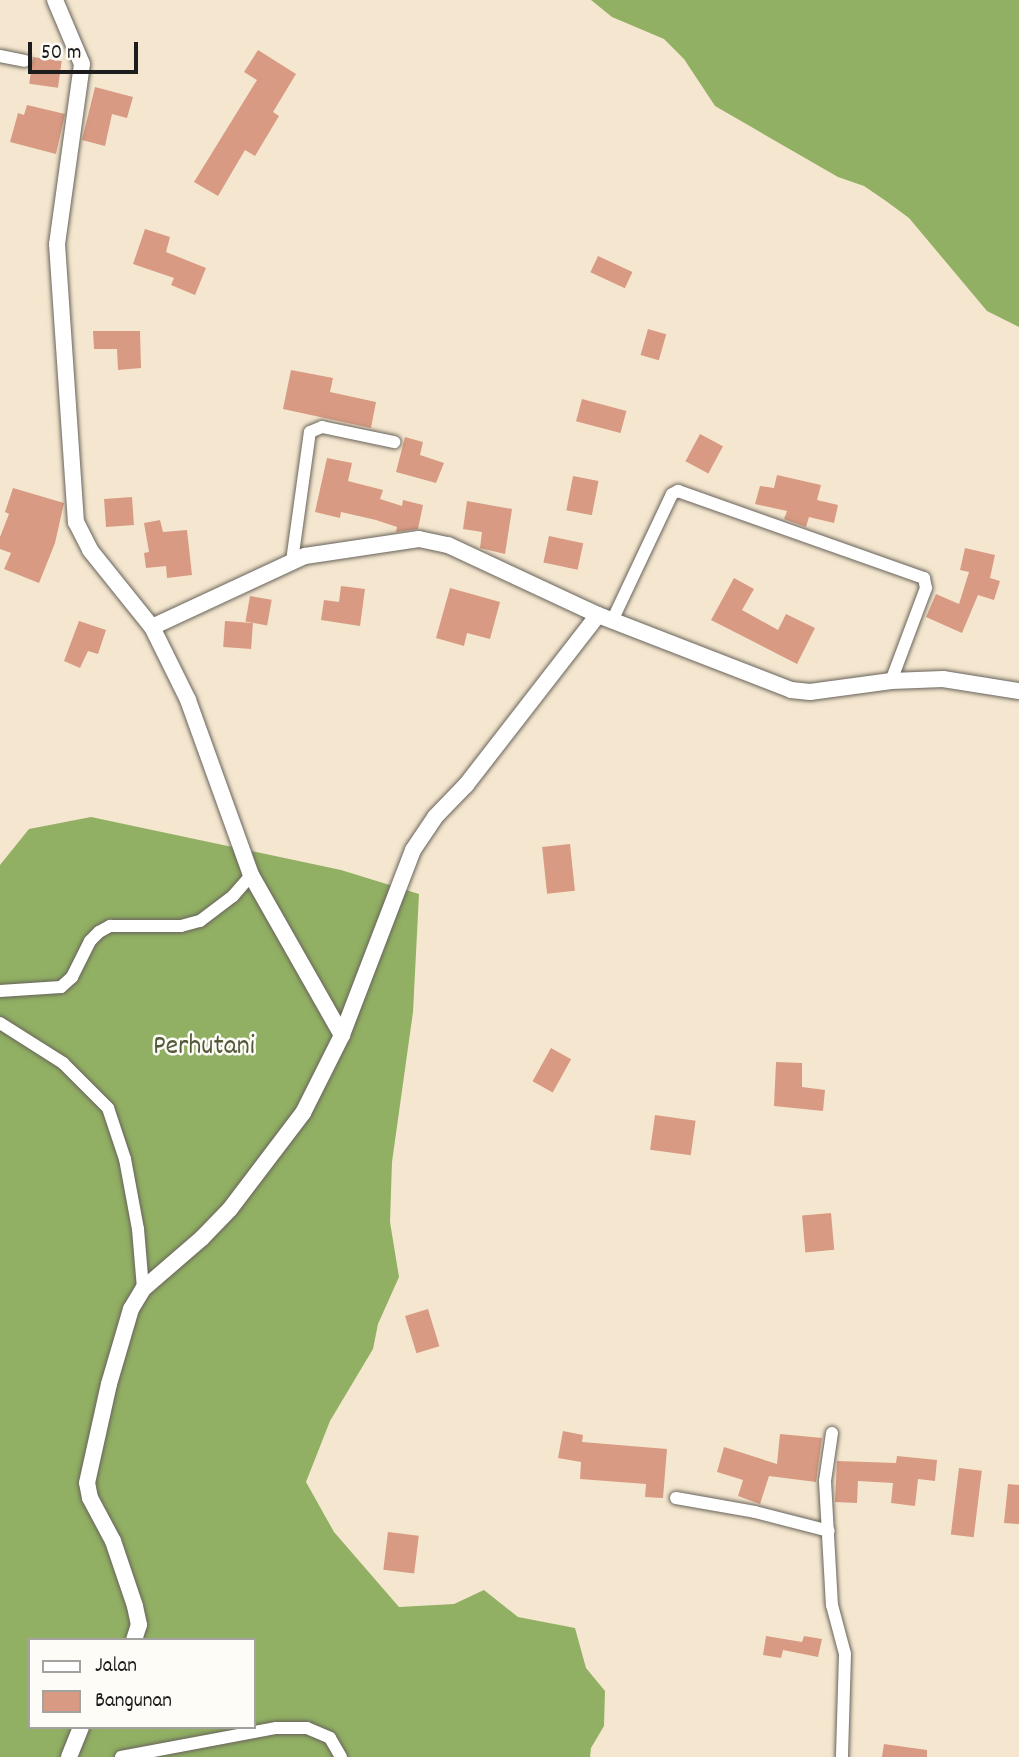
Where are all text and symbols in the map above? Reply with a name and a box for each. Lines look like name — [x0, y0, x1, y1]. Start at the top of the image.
scale bar — [32, 28, 142, 72]
text: 50 m — [41, 39, 81, 69]
park label: Perhutani — [153, 1031, 255, 1065]
legend — [28, 1638, 256, 1729]
text: Jalan — [95, 1652, 137, 1682]
text: Bangunan — [95, 1687, 172, 1717]

